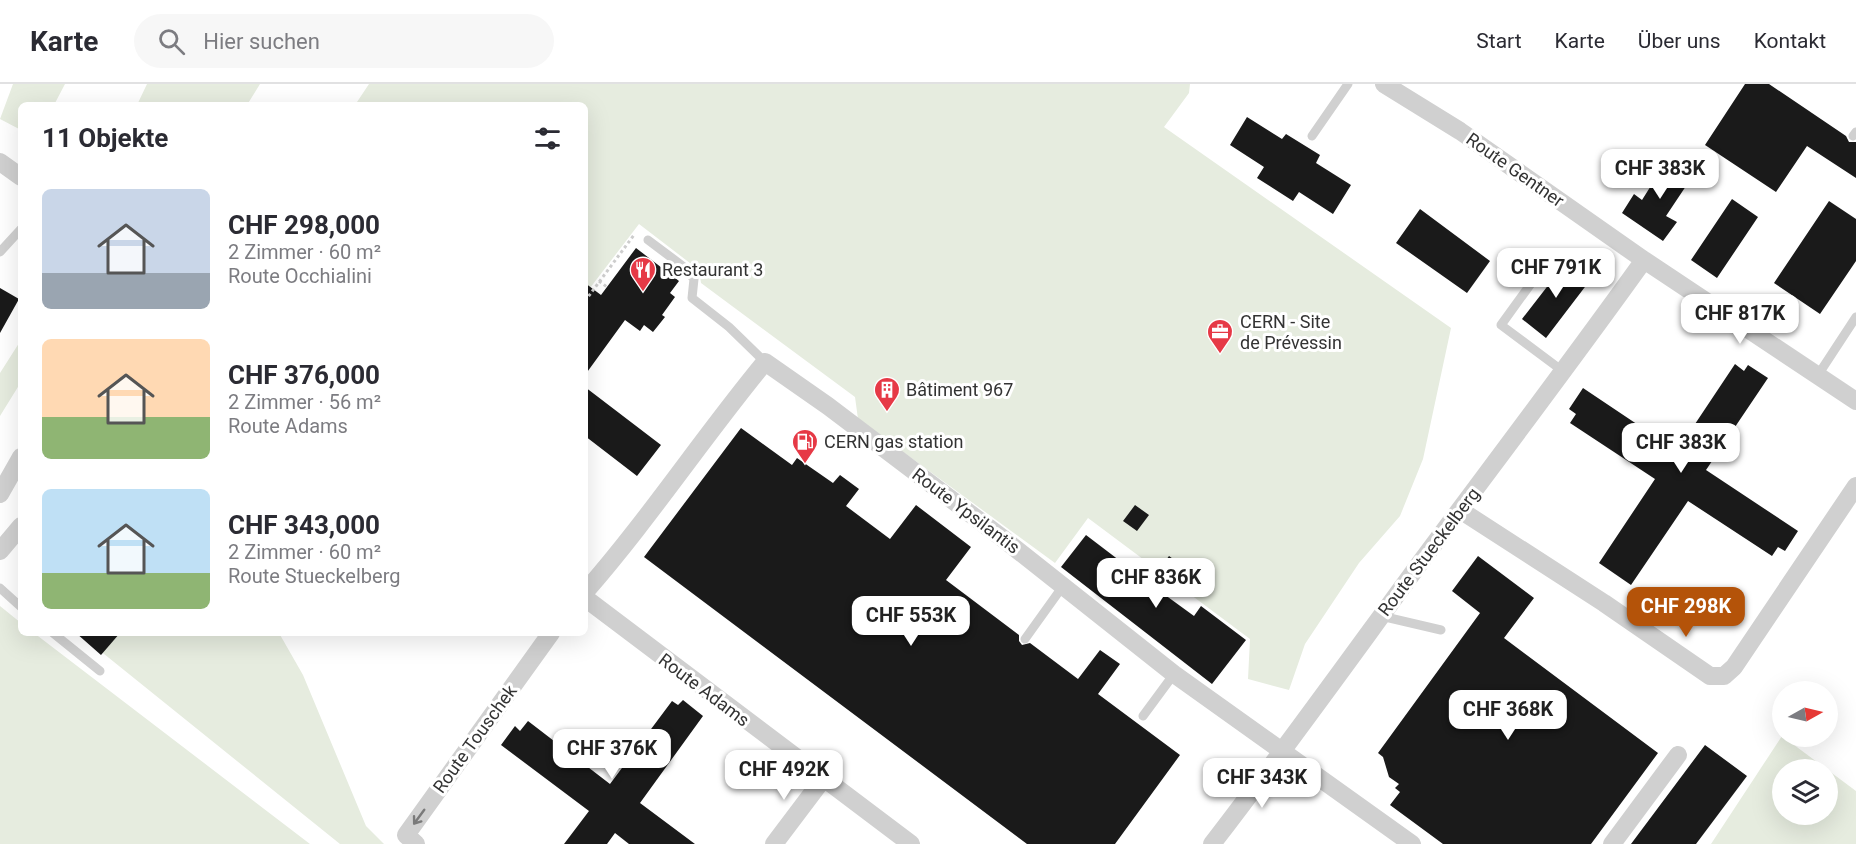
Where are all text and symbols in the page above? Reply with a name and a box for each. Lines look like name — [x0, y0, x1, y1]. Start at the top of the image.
search box — [134, 14, 554, 68]
text: Karte — [30, 25, 98, 58]
icon: search — [155, 25, 188, 58]
text: Hier suchen — [203, 29, 320, 54]
text: Start — [1476, 29, 1522, 53]
text: Karte — [1555, 29, 1605, 53]
text: Über uns — [1638, 29, 1721, 53]
text: Kontakt — [1754, 29, 1826, 53]
icon: filters — [531, 122, 564, 155]
text: 11 Objekte — [42, 123, 168, 153]
street label: Route Gentner — [1462, 128, 1568, 211]
pin: CHF 383K — [1598, 149, 1722, 200]
text: CHF 383K — [1615, 156, 1705, 180]
text: CHF 298,000 — [228, 210, 380, 240]
icon: home — [90, 213, 162, 285]
text: 2 Zimmer · 60 m² — [228, 240, 381, 264]
pin: CHF 791K — [1494, 248, 1618, 299]
restaurant icon: Restaurant 3 — [628, 255, 658, 293]
text: CHF 791K — [1511, 255, 1601, 279]
place label: Restaurant 3 — [662, 259, 763, 280]
text: Route Occhialini — [228, 264, 372, 288]
pin: CHF 817K — [1678, 294, 1802, 345]
text: CHF 817K — [1695, 301, 1785, 325]
place label: CERN - Site de Prévessin — [1240, 311, 1342, 353]
office icon: CERN - Site de Prévessin — [1205, 317, 1235, 355]
text: CHF 376,000 — [228, 360, 380, 390]
icon: home — [90, 363, 162, 435]
building icon: Bâtiment 967 — [872, 375, 902, 413]
place label: Bâtiment 967 — [906, 379, 1013, 400]
text: 2 Zimmer · 56 m² — [228, 390, 381, 414]
text: Route Adams — [228, 414, 348, 438]
pin: CHF 383K — [1619, 423, 1743, 474]
fuel station icon: CERN gas station — [790, 427, 820, 465]
text: CHF 383K — [1636, 430, 1726, 454]
place label: CERN gas station — [824, 431, 963, 452]
street label: Route Ypsilantis — [908, 463, 1024, 558]
street label: Route Stueckelberg — [1374, 483, 1484, 620]
text: CHF 343,000 — [228, 510, 380, 540]
icon: home — [90, 513, 162, 585]
text: 2 Zimmer · 60 m² — [228, 540, 381, 564]
pin: CHF 836K — [1094, 558, 1218, 609]
text: Route Stueckelberg — [228, 564, 400, 588]
text: CHF 836K — [1111, 565, 1201, 589]
pin: CHF 298K — [1624, 587, 1748, 638]
text: CHF 298K — [1641, 594, 1731, 618]
pin: CHF 553K — [849, 596, 973, 647]
text: CHF 553K — [866, 603, 956, 627]
street label: Route Adams — [655, 649, 754, 730]
street label: Route Touschek — [428, 680, 521, 797]
north arrow — [1772, 681, 1838, 747]
map controls — [1772, 681, 1838, 825]
pin: CHF 368K — [1446, 690, 1570, 741]
text: CHF 368K — [1463, 697, 1553, 721]
pin: CHF 376K — [550, 729, 674, 780]
text: CHF 376K — [567, 736, 657, 760]
pin: CHF 492K — [722, 750, 846, 801]
text: CHF 492K — [739, 757, 829, 781]
pin: CHF 343K — [1200, 758, 1324, 809]
button: layers — [1772, 759, 1838, 825]
text: CHF 343K — [1217, 765, 1307, 789]
one-way arrow — [413, 808, 425, 824]

